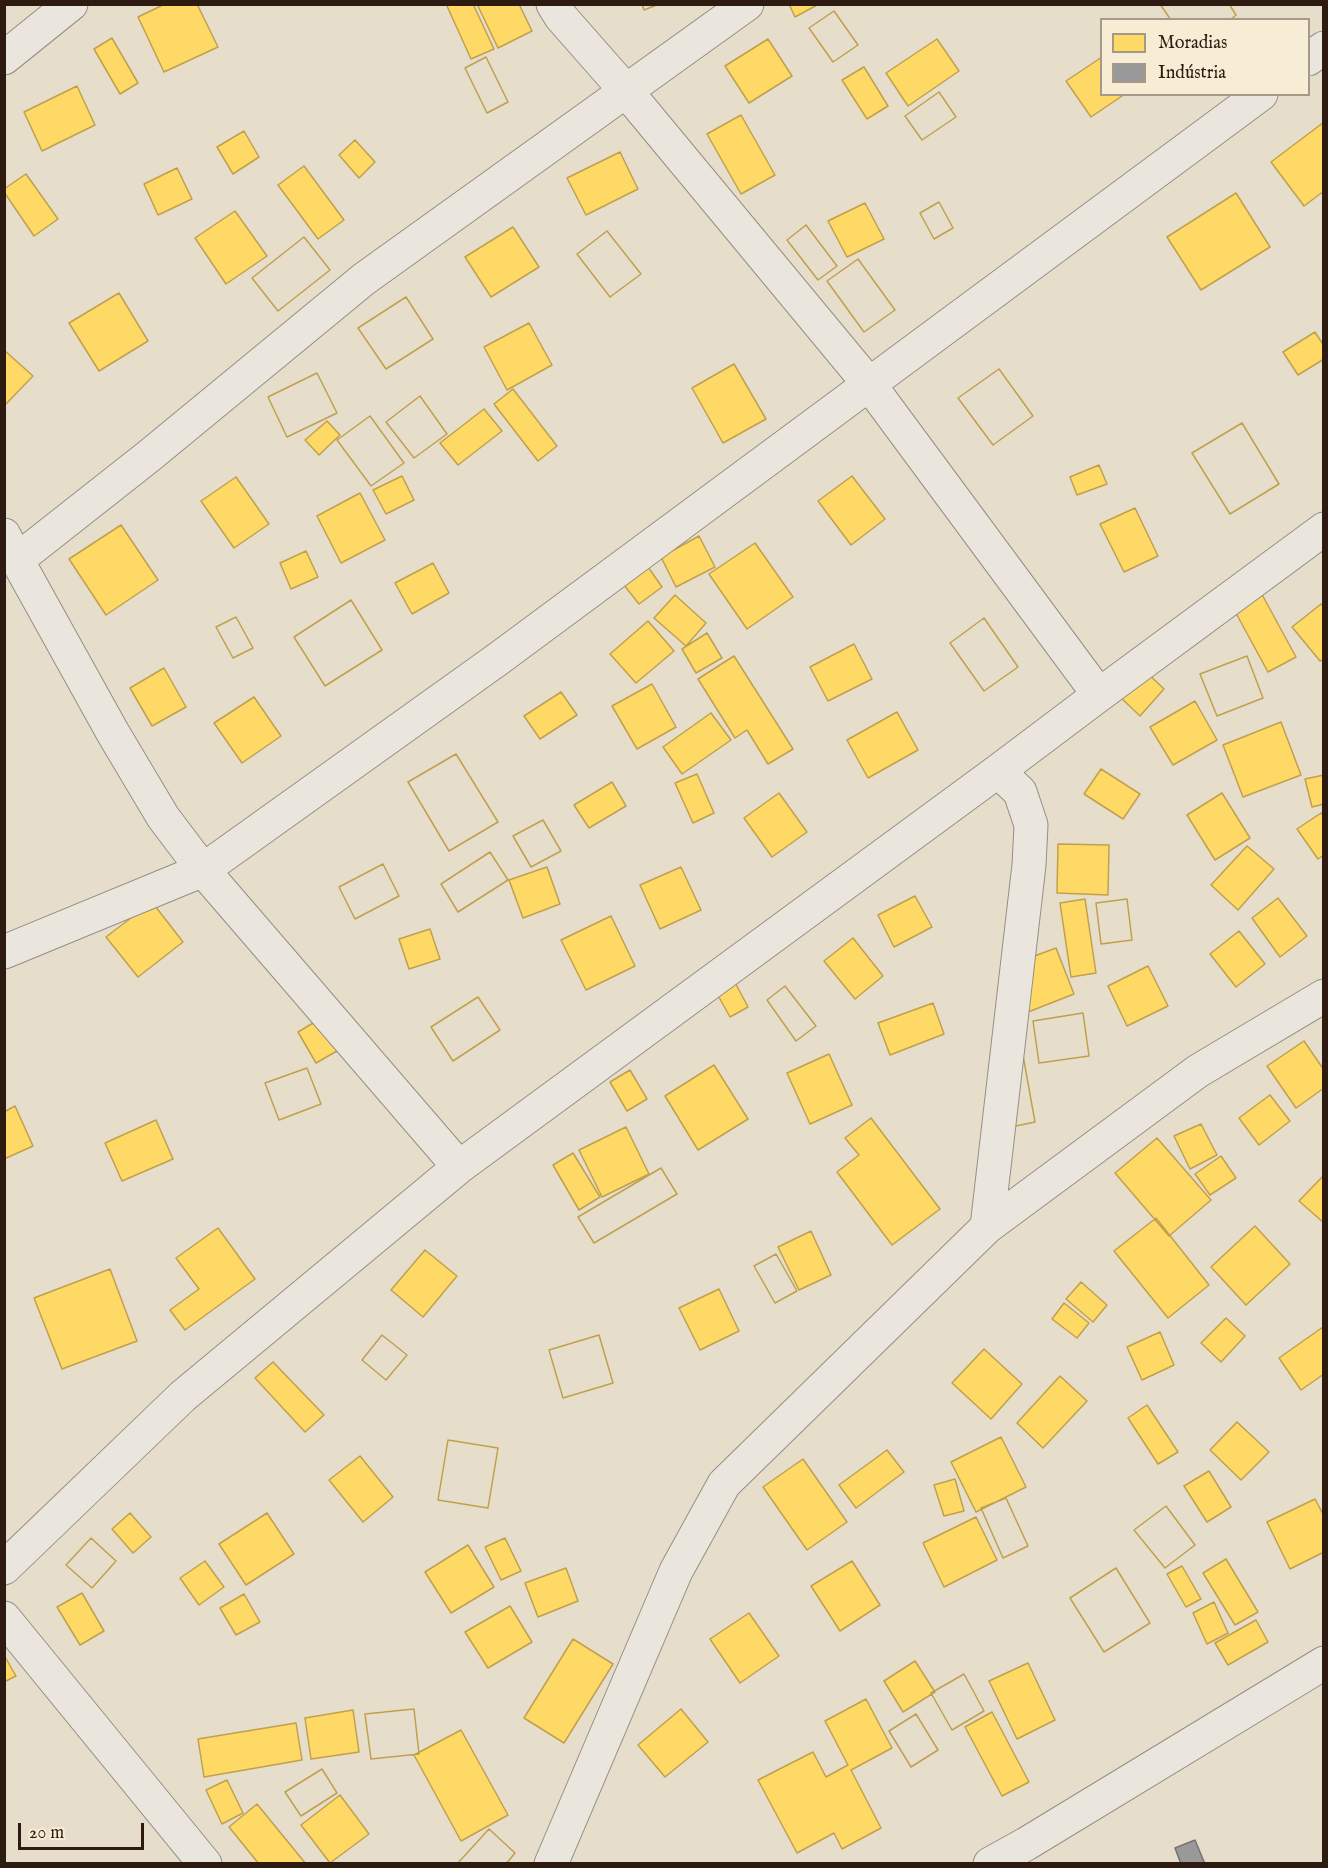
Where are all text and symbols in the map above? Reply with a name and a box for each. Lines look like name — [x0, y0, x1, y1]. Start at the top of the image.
legend — [1100, 18, 1310, 96]
text: Moradias — [1158, 32, 1227, 55]
text: Indústria — [1158, 62, 1226, 85]
scale bar — [21, 1811, 147, 1849]
text: 20 m — [29, 1822, 64, 1845]

